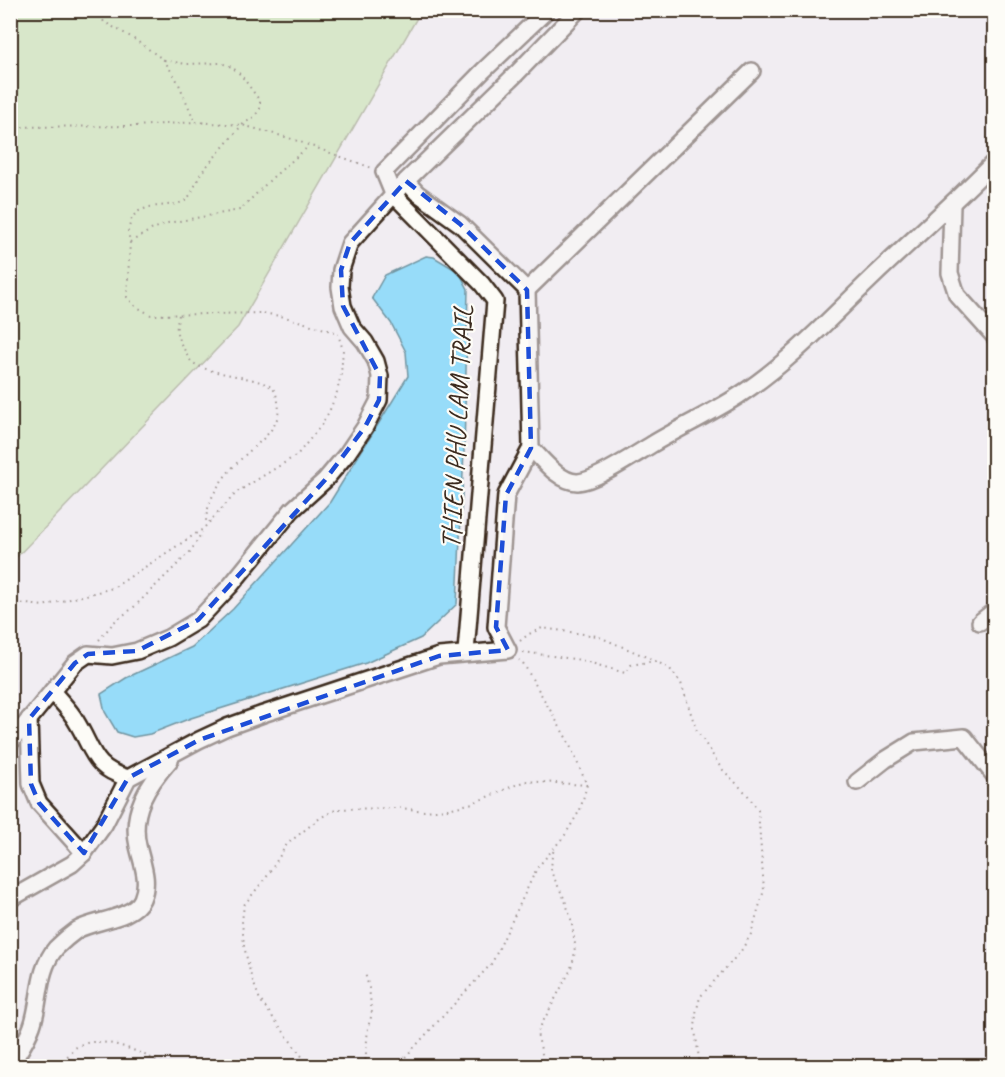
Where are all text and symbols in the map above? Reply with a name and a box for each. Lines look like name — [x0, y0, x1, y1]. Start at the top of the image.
street label: THIEN PHU LAM TRAIL — [433, 303, 480, 549]

